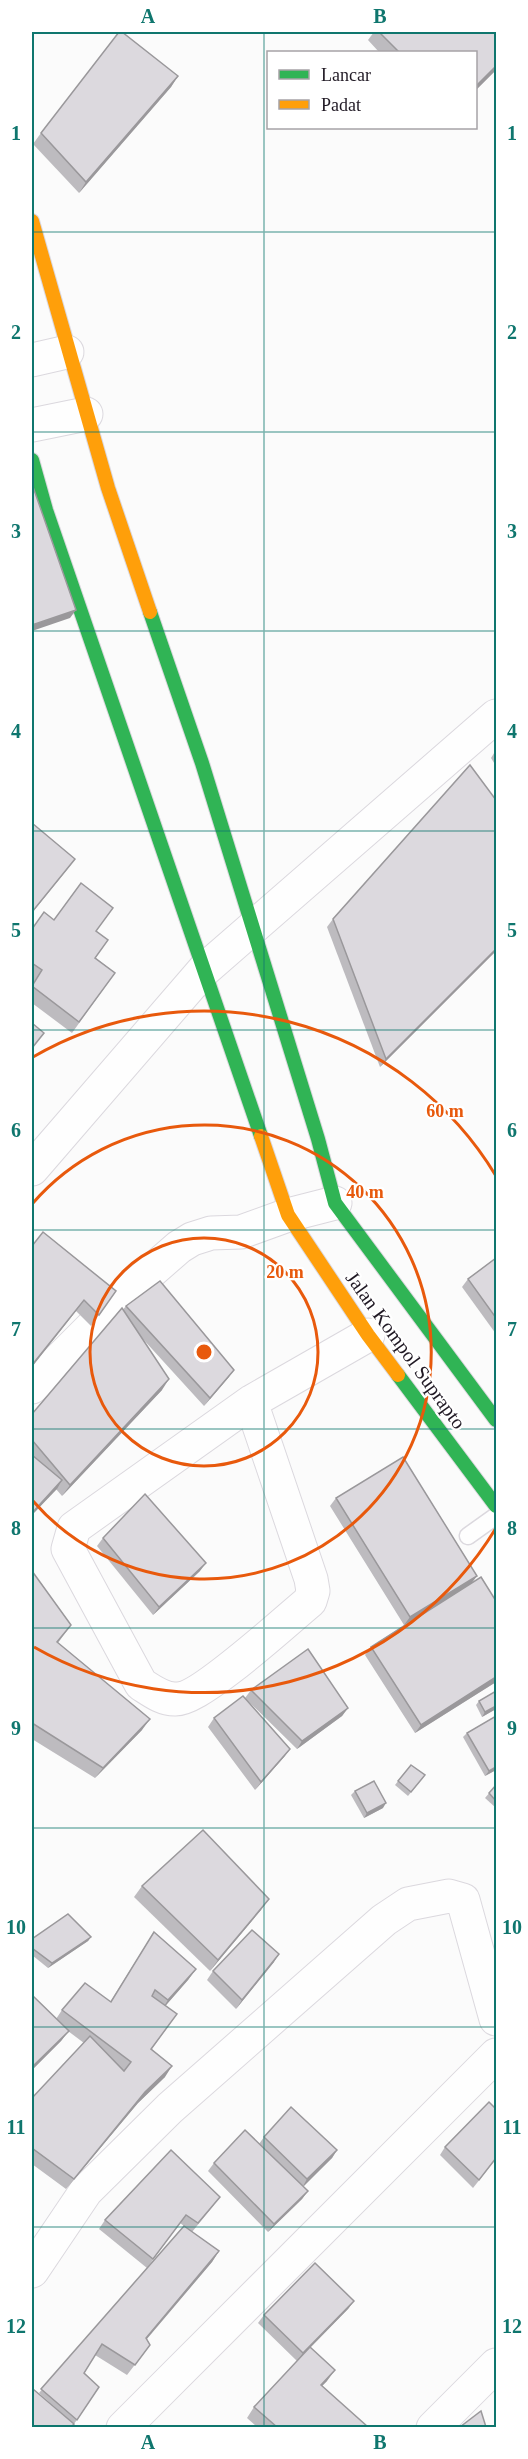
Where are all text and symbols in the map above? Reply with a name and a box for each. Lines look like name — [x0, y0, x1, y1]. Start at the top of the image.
text: A — [141, 5, 156, 27]
text: B — [373, 5, 387, 27]
legend — [267, 51, 477, 129]
text: Lancar — [321, 65, 371, 85]
text: Padat — [321, 95, 361, 115]
text: 1 — [11, 122, 21, 144]
text: 1 — [507, 122, 517, 144]
text: 2 — [11, 321, 21, 343]
text: 2 — [507, 321, 517, 343]
text: 3 — [11, 520, 21, 542]
text: 3 — [507, 520, 517, 542]
text: 4 — [11, 720, 21, 742]
text: 4 — [507, 720, 517, 742]
text: 5 — [11, 919, 21, 941]
text: 5 — [507, 919, 517, 941]
text: 60 m — [426, 1101, 464, 1121]
text: 6 — [11, 1119, 21, 1141]
text: 6 — [507, 1119, 517, 1141]
text: 40 m — [346, 1182, 384, 1202]
text: 20 m — [266, 1262, 304, 1282]
street label: Jalan Kompol Suprapto — [341, 1267, 470, 1433]
text: 7 — [11, 1318, 21, 1340]
text: 7 — [507, 1318, 517, 1340]
centre of rings — [194, 1342, 214, 1362]
text: 8 — [11, 1517, 21, 1539]
text: 8 — [507, 1517, 517, 1539]
text: 9 — [11, 1717, 21, 1739]
text: 9 — [507, 1717, 517, 1739]
text: 10 — [6, 1916, 26, 1938]
text: 10 — [502, 1916, 522, 1938]
text: 11 — [7, 2116, 25, 2138]
text: 11 — [503, 2116, 521, 2138]
text: 12 — [6, 2315, 26, 2337]
text: 12 — [502, 2315, 522, 2337]
text: A — [141, 2431, 156, 2453]
text: B — [373, 2431, 387, 2453]

